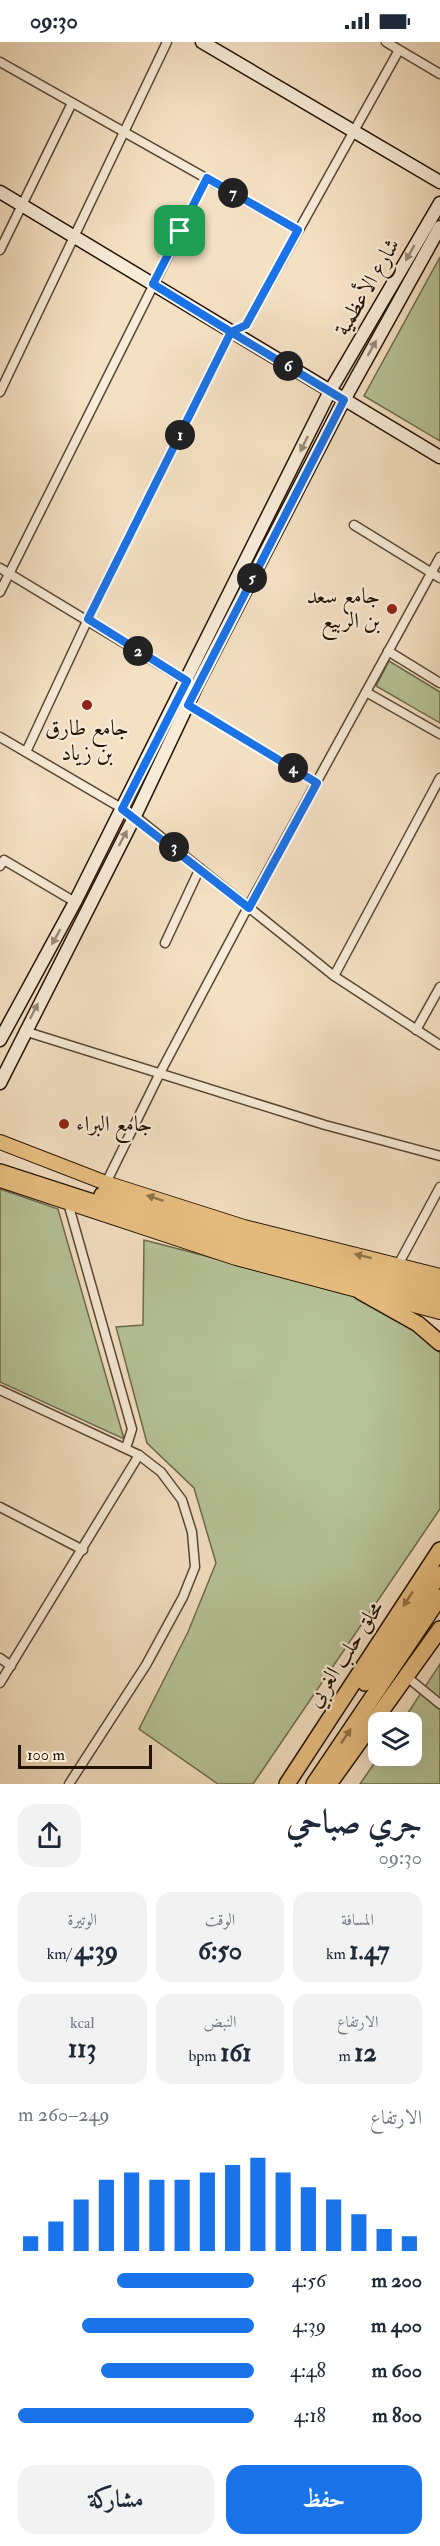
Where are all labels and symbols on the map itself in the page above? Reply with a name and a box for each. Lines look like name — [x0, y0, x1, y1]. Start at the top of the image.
pin: 7 — [218, 178, 248, 208]
pin — [154, 205, 205, 256]
street label: شارع الأعظمية — [326, 232, 410, 343]
one-way arrow — [406, 245, 416, 262]
one-way arrow — [367, 340, 377, 357]
pin: 6 — [273, 351, 303, 381]
pin: 1 — [165, 420, 195, 450]
one-way arrow — [299, 435, 308, 452]
pin: 5 — [237, 563, 267, 593]
place label: جامع سعد بن الربيع — [307, 582, 380, 640]
marker: جامع سعد بن الربيع — [385, 602, 399, 616]
pin: 2 — [123, 636, 153, 666]
marker: جامع طارق بن زياد — [80, 698, 94, 712]
place label: جامع طارق بن زياد — [45, 714, 129, 767]
pin: 4 — [278, 753, 308, 783]
one-way arrow — [118, 829, 128, 846]
pin: 3 — [159, 832, 189, 862]
one-way arrow — [51, 929, 61, 946]
one-way arrow — [29, 1003, 39, 1020]
place label: جامع البراء — [76, 1110, 152, 1143]
marker: جامع البراء — [57, 1117, 71, 1131]
one-way arrow — [146, 1193, 164, 1202]
one-way arrow — [354, 1251, 372, 1261]
one-way arrow — [402, 1590, 414, 1606]
street label: محلق حلب الغربي — [300, 1595, 394, 1715]
one-way arrow — [341, 1727, 352, 1744]
scale bar — [18, 1742, 152, 1770]

